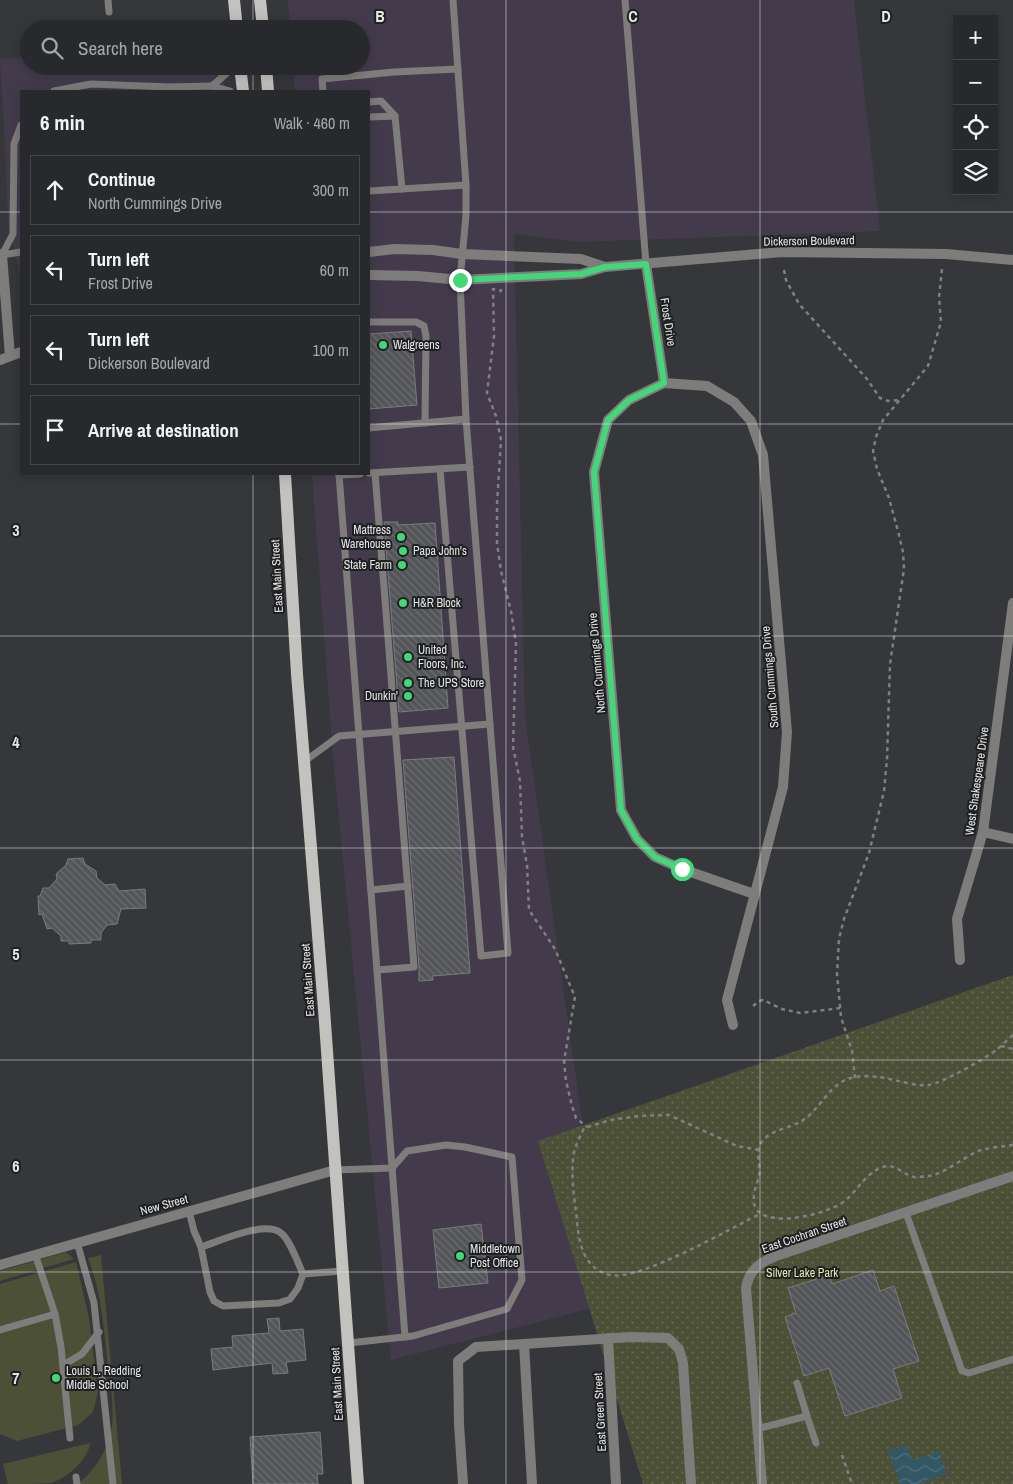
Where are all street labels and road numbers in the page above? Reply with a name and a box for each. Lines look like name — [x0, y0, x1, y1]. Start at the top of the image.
street label: Dickerson Boulevard — [763, 232, 855, 250]
street label: Frost Drive — [656, 297, 680, 347]
street label: East Main Street — [267, 539, 287, 613]
street label: North Cummings Drive — [585, 612, 609, 714]
street label: South Cummings Drive — [758, 625, 782, 729]
street label: West Shakespeare Drive — [961, 726, 993, 836]
street label: East Main Street — [297, 943, 319, 1017]
street label: New Street — [138, 1191, 190, 1219]
street label: East Cochran Street — [760, 1213, 849, 1257]
street label: East Main Street — [327, 1347, 347, 1421]
street label: East Green Street — [590, 1372, 610, 1452]

